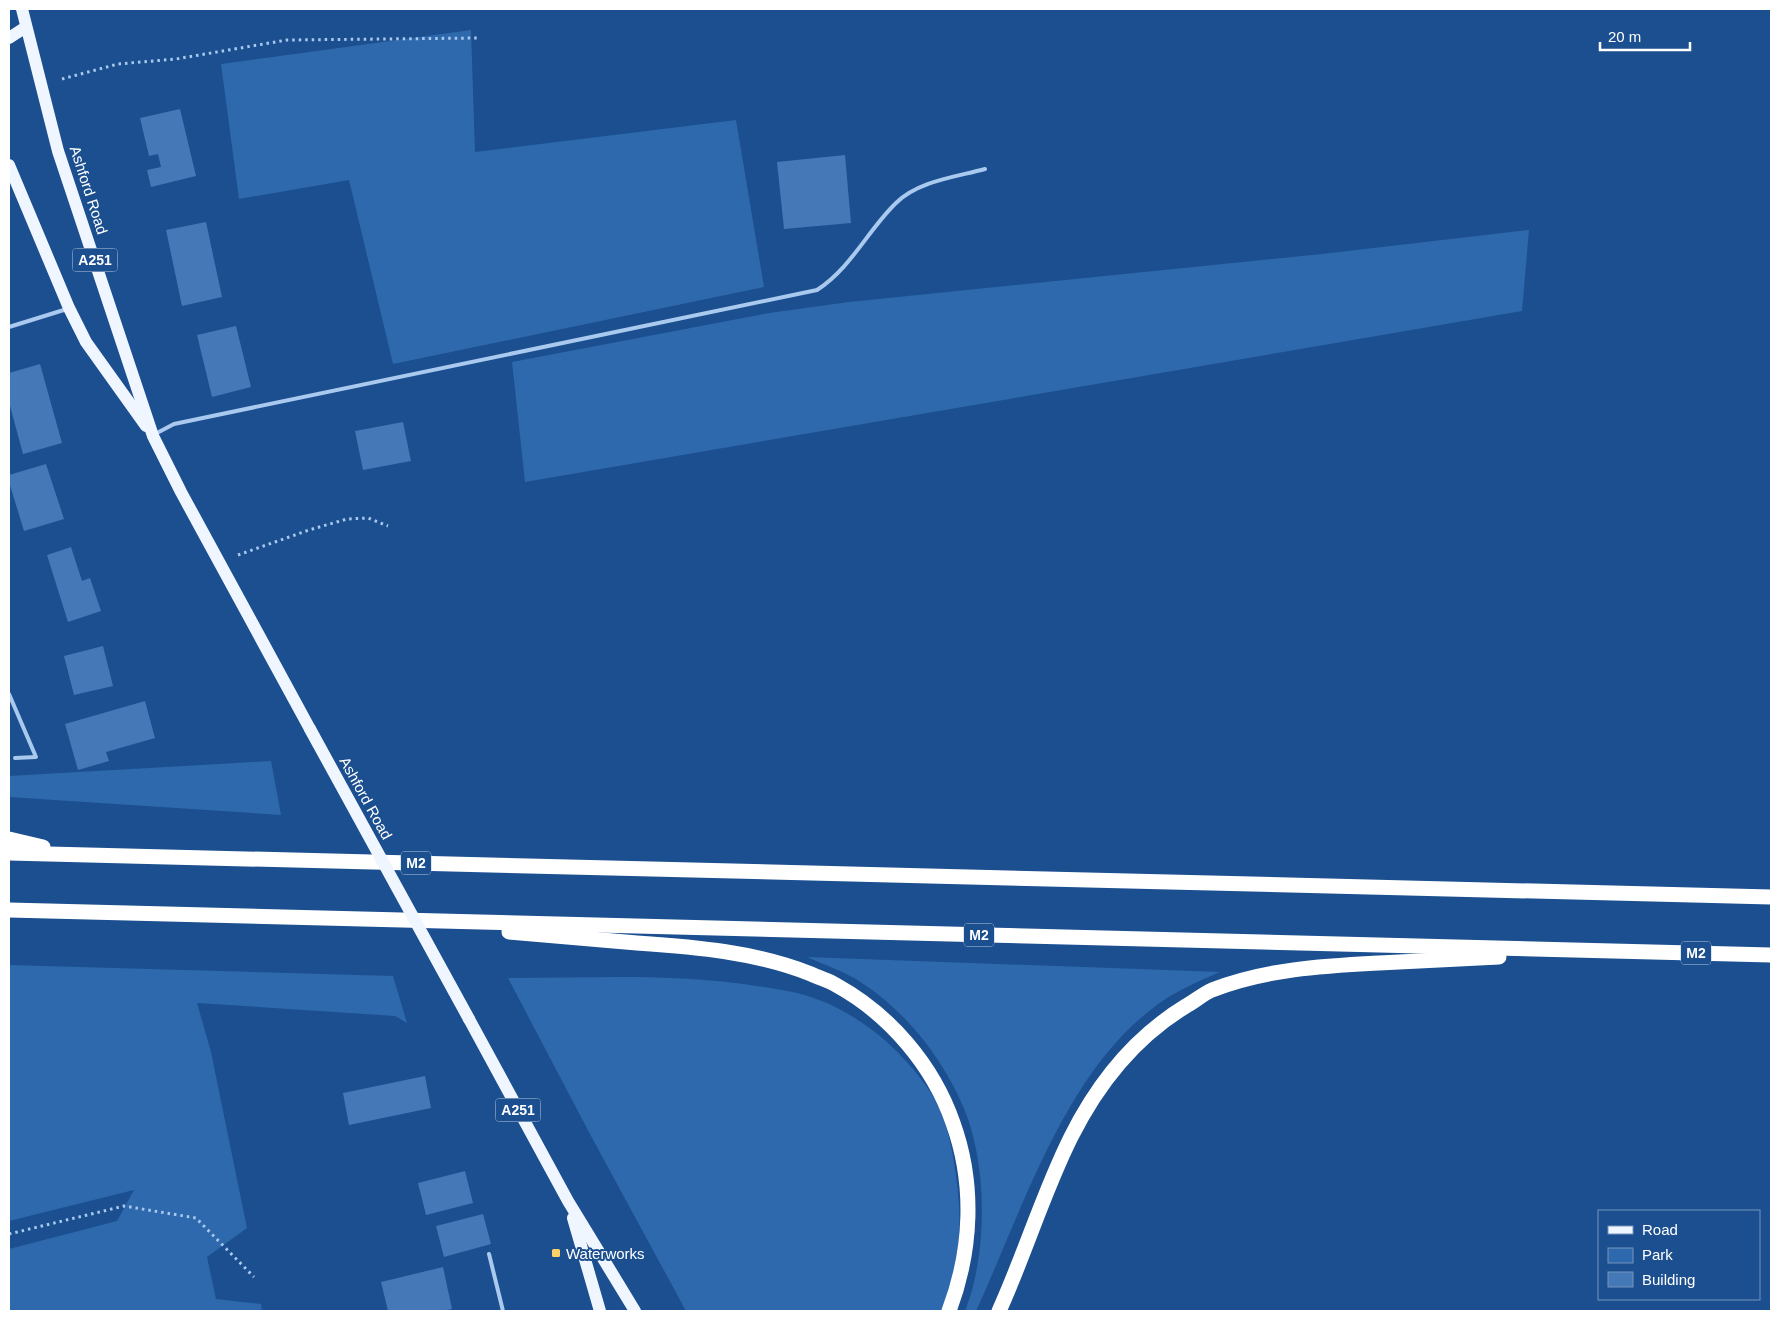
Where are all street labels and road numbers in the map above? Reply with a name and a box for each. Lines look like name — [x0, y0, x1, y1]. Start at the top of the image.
street label: Ashford Road — [67, 144, 111, 236]
road number: A251 — [72, 248, 118, 272]
street label: Ashford Road — [336, 754, 396, 842]
road number: M2 — [401, 851, 431, 874]
road number: M2 — [964, 924, 994, 946]
road number: M2 — [1681, 941, 1711, 964]
road number: A251 — [496, 1098, 540, 1122]

